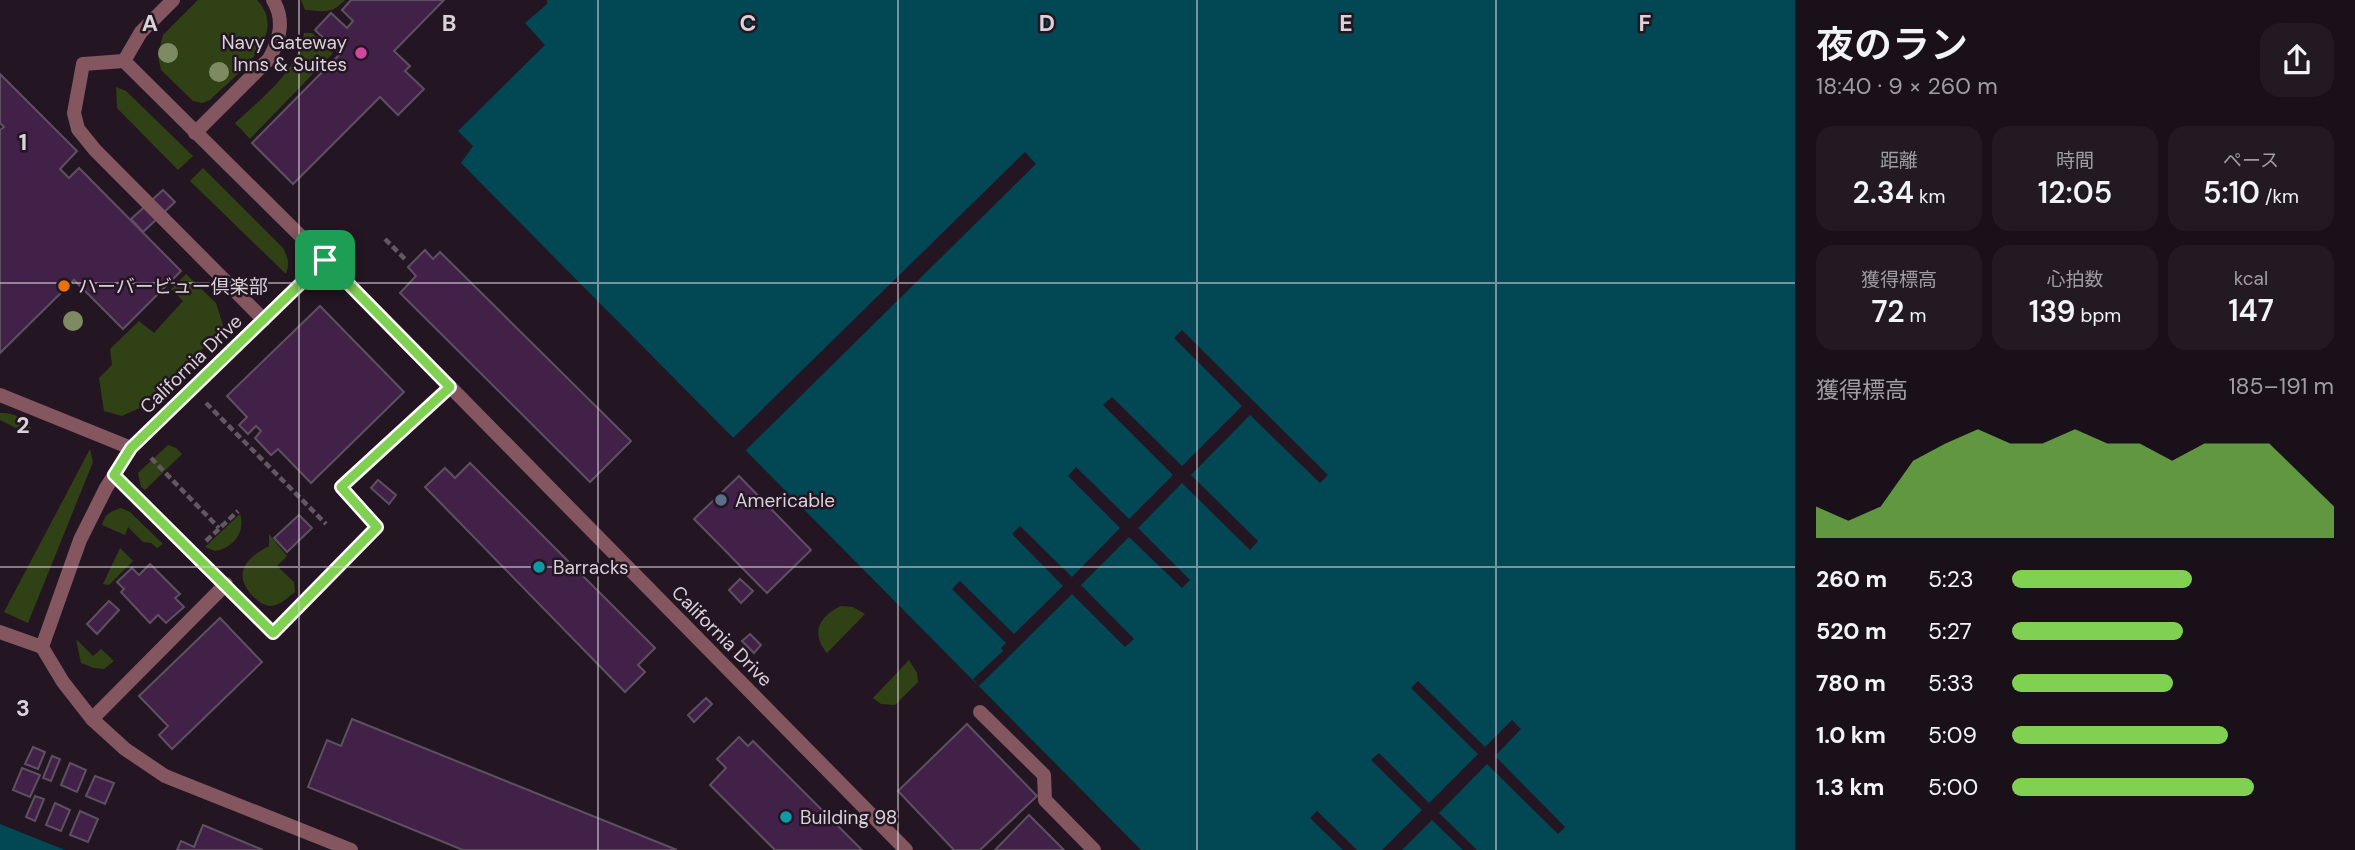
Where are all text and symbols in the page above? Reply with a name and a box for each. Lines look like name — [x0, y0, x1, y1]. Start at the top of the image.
text: A — [142, 8, 158, 38]
text: B — [442, 8, 456, 38]
text: C — [740, 8, 756, 38]
text: D — [1039, 8, 1055, 38]
text: E — [1339, 8, 1353, 38]
text: F — [1639, 8, 1652, 38]
text: 夜のラン — [1816, 20, 1968, 70]
button: share — [2260, 23, 2334, 97]
place label: Navy Gateway Inns & Suites — [221, 30, 347, 77]
marker: Navy Gateway Inns & Suites — [353, 45, 369, 61]
text: 18:40 · 9 × 260 m — [1816, 71, 1998, 101]
text: 1 — [19, 127, 27, 157]
text: 距離 — [1880, 148, 1918, 173]
text: 時間 — [2056, 148, 2094, 173]
text: ペース — [2223, 148, 2279, 173]
text: 2.34 — [1852, 173, 1914, 212]
text: 12:05 — [2038, 173, 2112, 212]
text: 5:10 — [2203, 173, 2260, 212]
text: km — [1914, 184, 1946, 209]
text: /km — [2260, 184, 2299, 209]
pin — [295, 230, 355, 290]
icon: arrive — [306, 241, 344, 279]
text: kcal — [2234, 266, 2268, 291]
text: 獲得標高 — [1861, 267, 1937, 292]
text: 心拍数 — [2046, 267, 2104, 292]
place label: ハーバービュー倶楽部 — [78, 274, 268, 299]
marker: ハーバービュー倶楽部 — [56, 278, 72, 294]
text: 147 — [2228, 291, 2274, 330]
text: 72 — [1872, 292, 1904, 331]
text: 139 — [2029, 292, 2075, 331]
text: m — [1904, 303, 1926, 328]
text: bpm — [2075, 303, 2121, 328]
street label: California Drive — [134, 309, 248, 419]
text: 185–191 m — [2228, 371, 2334, 401]
text: 獲得標高 — [1816, 375, 1908, 405]
text: 2 — [16, 410, 30, 440]
place label: Americable — [735, 488, 835, 513]
marker: Americable — [713, 492, 729, 508]
place label: Barracks — [553, 555, 629, 580]
marker: Barracks — [531, 559, 547, 575]
text: 260 m — [1816, 564, 1887, 594]
text: 5:23 — [1928, 564, 1974, 594]
street label: California Drive — [666, 580, 778, 692]
text: 520 m — [1816, 616, 1887, 646]
text: 5:27 — [1928, 616, 1972, 646]
text: 780 m — [1816, 668, 1886, 698]
text: 5:33 — [1928, 668, 1974, 698]
text: 3 — [16, 693, 30, 723]
text: 1.0 km — [1816, 720, 1886, 750]
text: 5:09 — [1928, 720, 1977, 750]
text: 1.3 km — [1816, 772, 1884, 802]
text: 5:00 — [1928, 772, 1978, 802]
place label: Building 98 — [800, 805, 897, 830]
marker: Building 98 — [778, 809, 794, 825]

